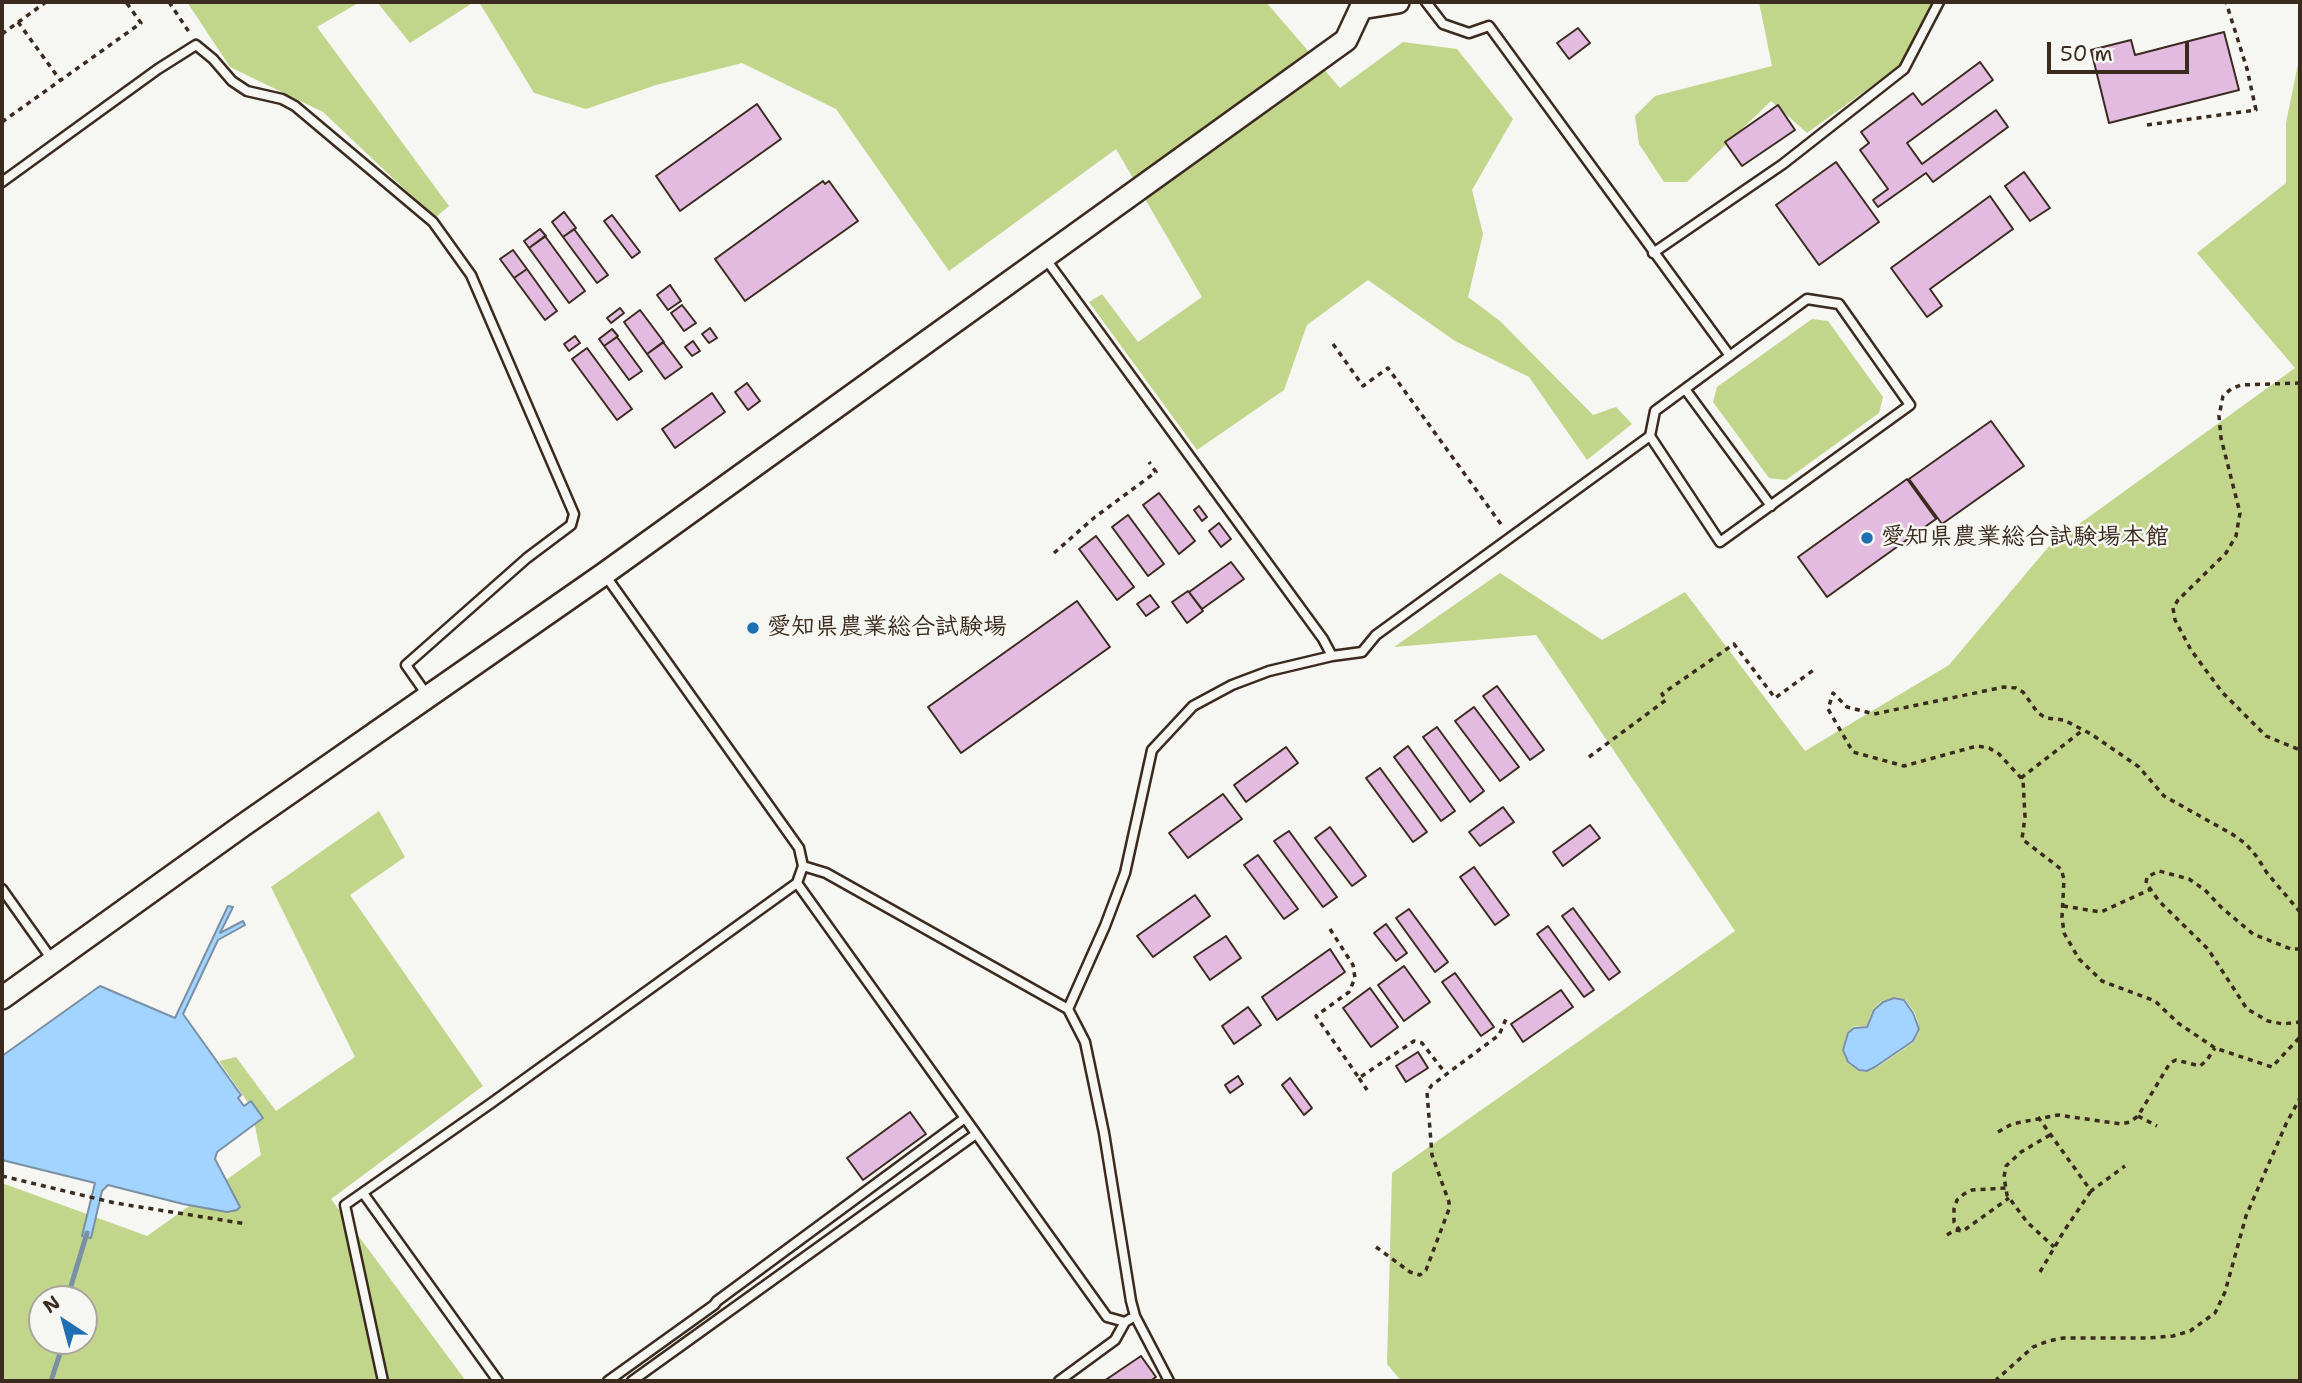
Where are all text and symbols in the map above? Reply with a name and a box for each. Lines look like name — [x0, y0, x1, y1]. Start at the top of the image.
scale bar — [2050, 28, 2192, 72]
text: 50 m — [2060, 40, 2113, 68]
place label: 愛知県農業総合試験場本館 — [1881, 524, 2169, 552]
marker: 愛知県農業総合試験場本館 — [1859, 530, 1875, 546]
place label: 愛知県農業総合試験場 — [767, 614, 1007, 642]
marker: 愛知県農業総合試験場 — [745, 620, 761, 636]
north arrow — [28, 1285, 98, 1355]
text: N — [38, 1290, 65, 1319]

